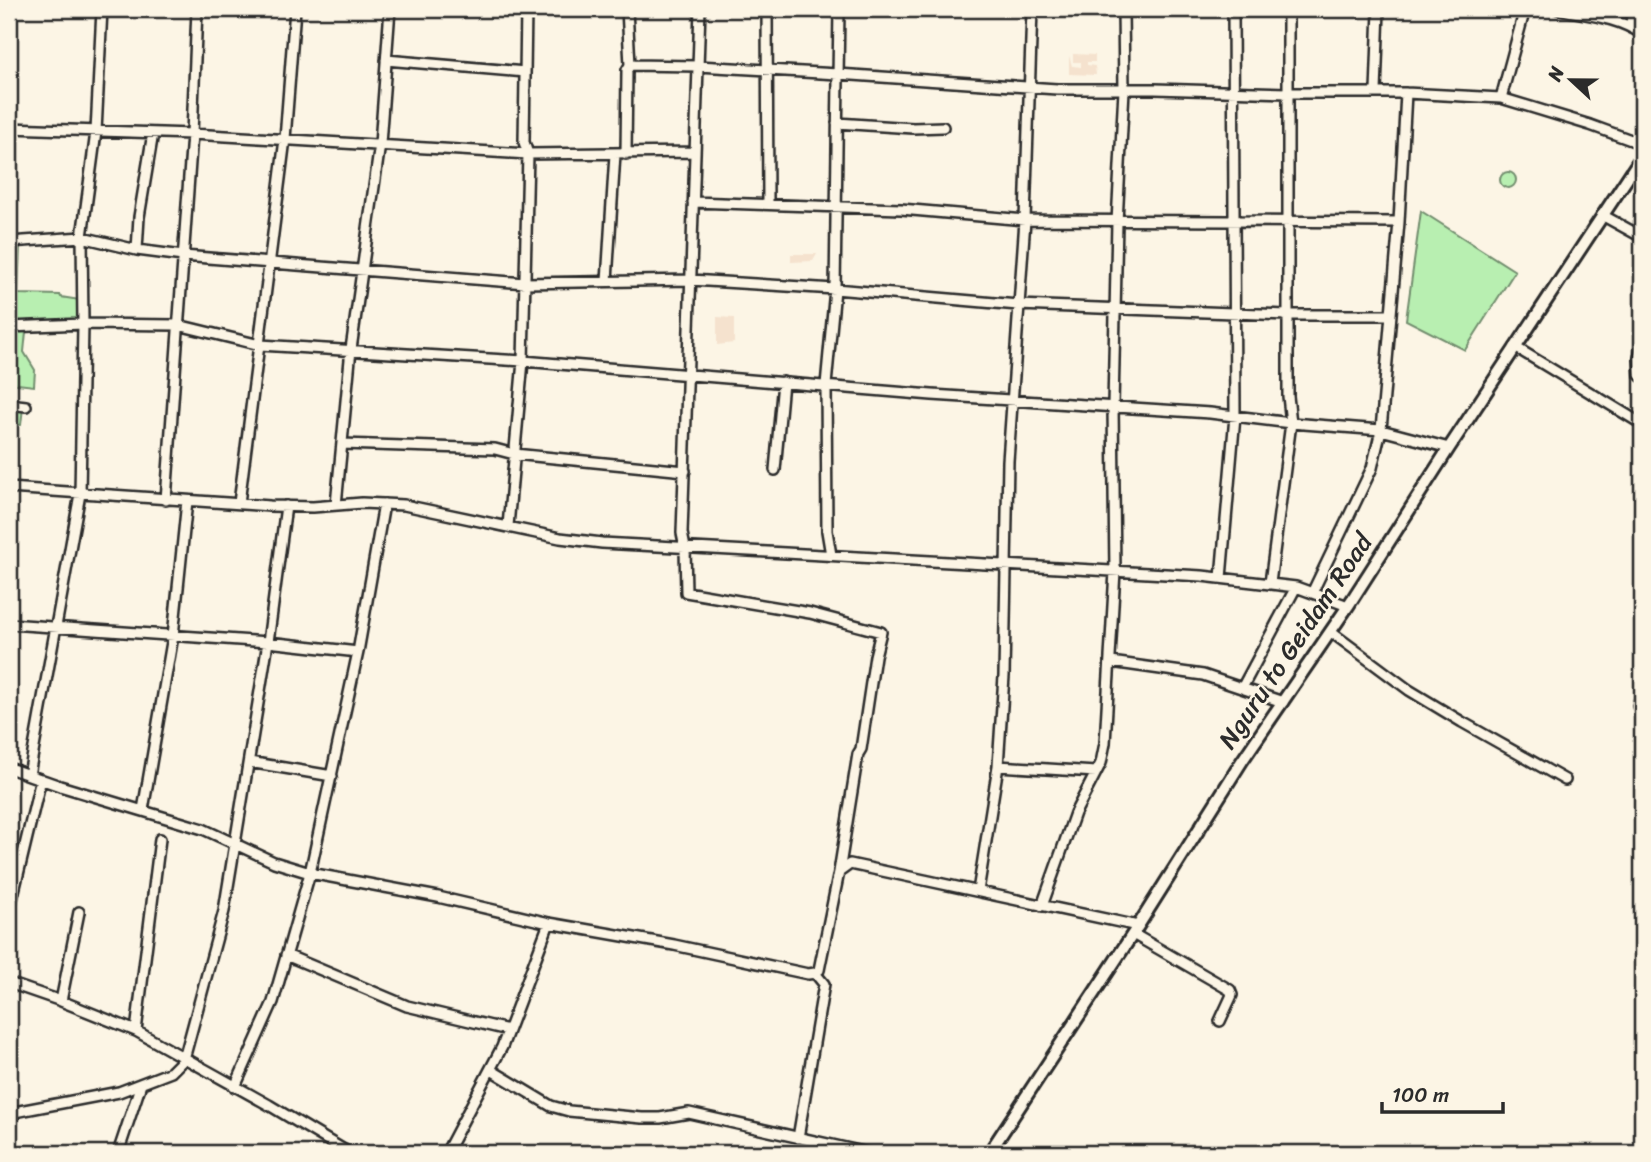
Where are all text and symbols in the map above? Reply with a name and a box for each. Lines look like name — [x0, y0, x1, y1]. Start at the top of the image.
north arrow — [1536, 46, 1606, 116]
text: N — [1538, 61, 1574, 87]
street label: Nguru to Geidam Road — [1205, 522, 1386, 759]
scale bar — [1382, 1071, 1502, 1115]
text: 100 m — [1392, 1076, 1449, 1114]

